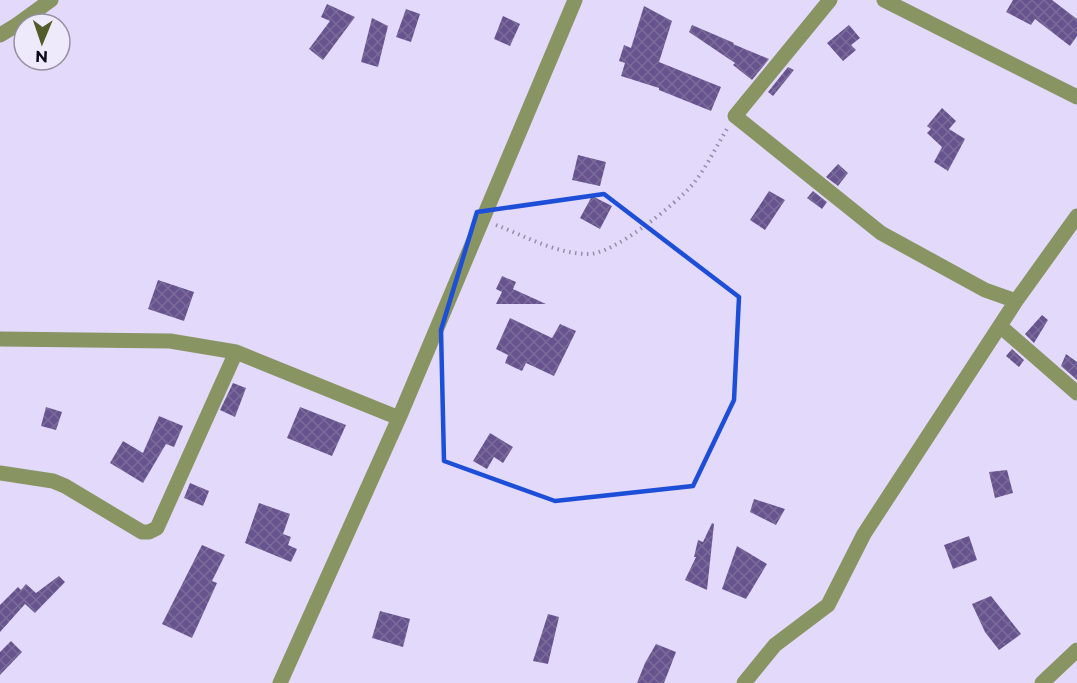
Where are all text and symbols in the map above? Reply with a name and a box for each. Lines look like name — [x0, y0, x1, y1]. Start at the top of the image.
north arrow — [12, 12, 72, 72]
text: N — [35, 47, 48, 66]

